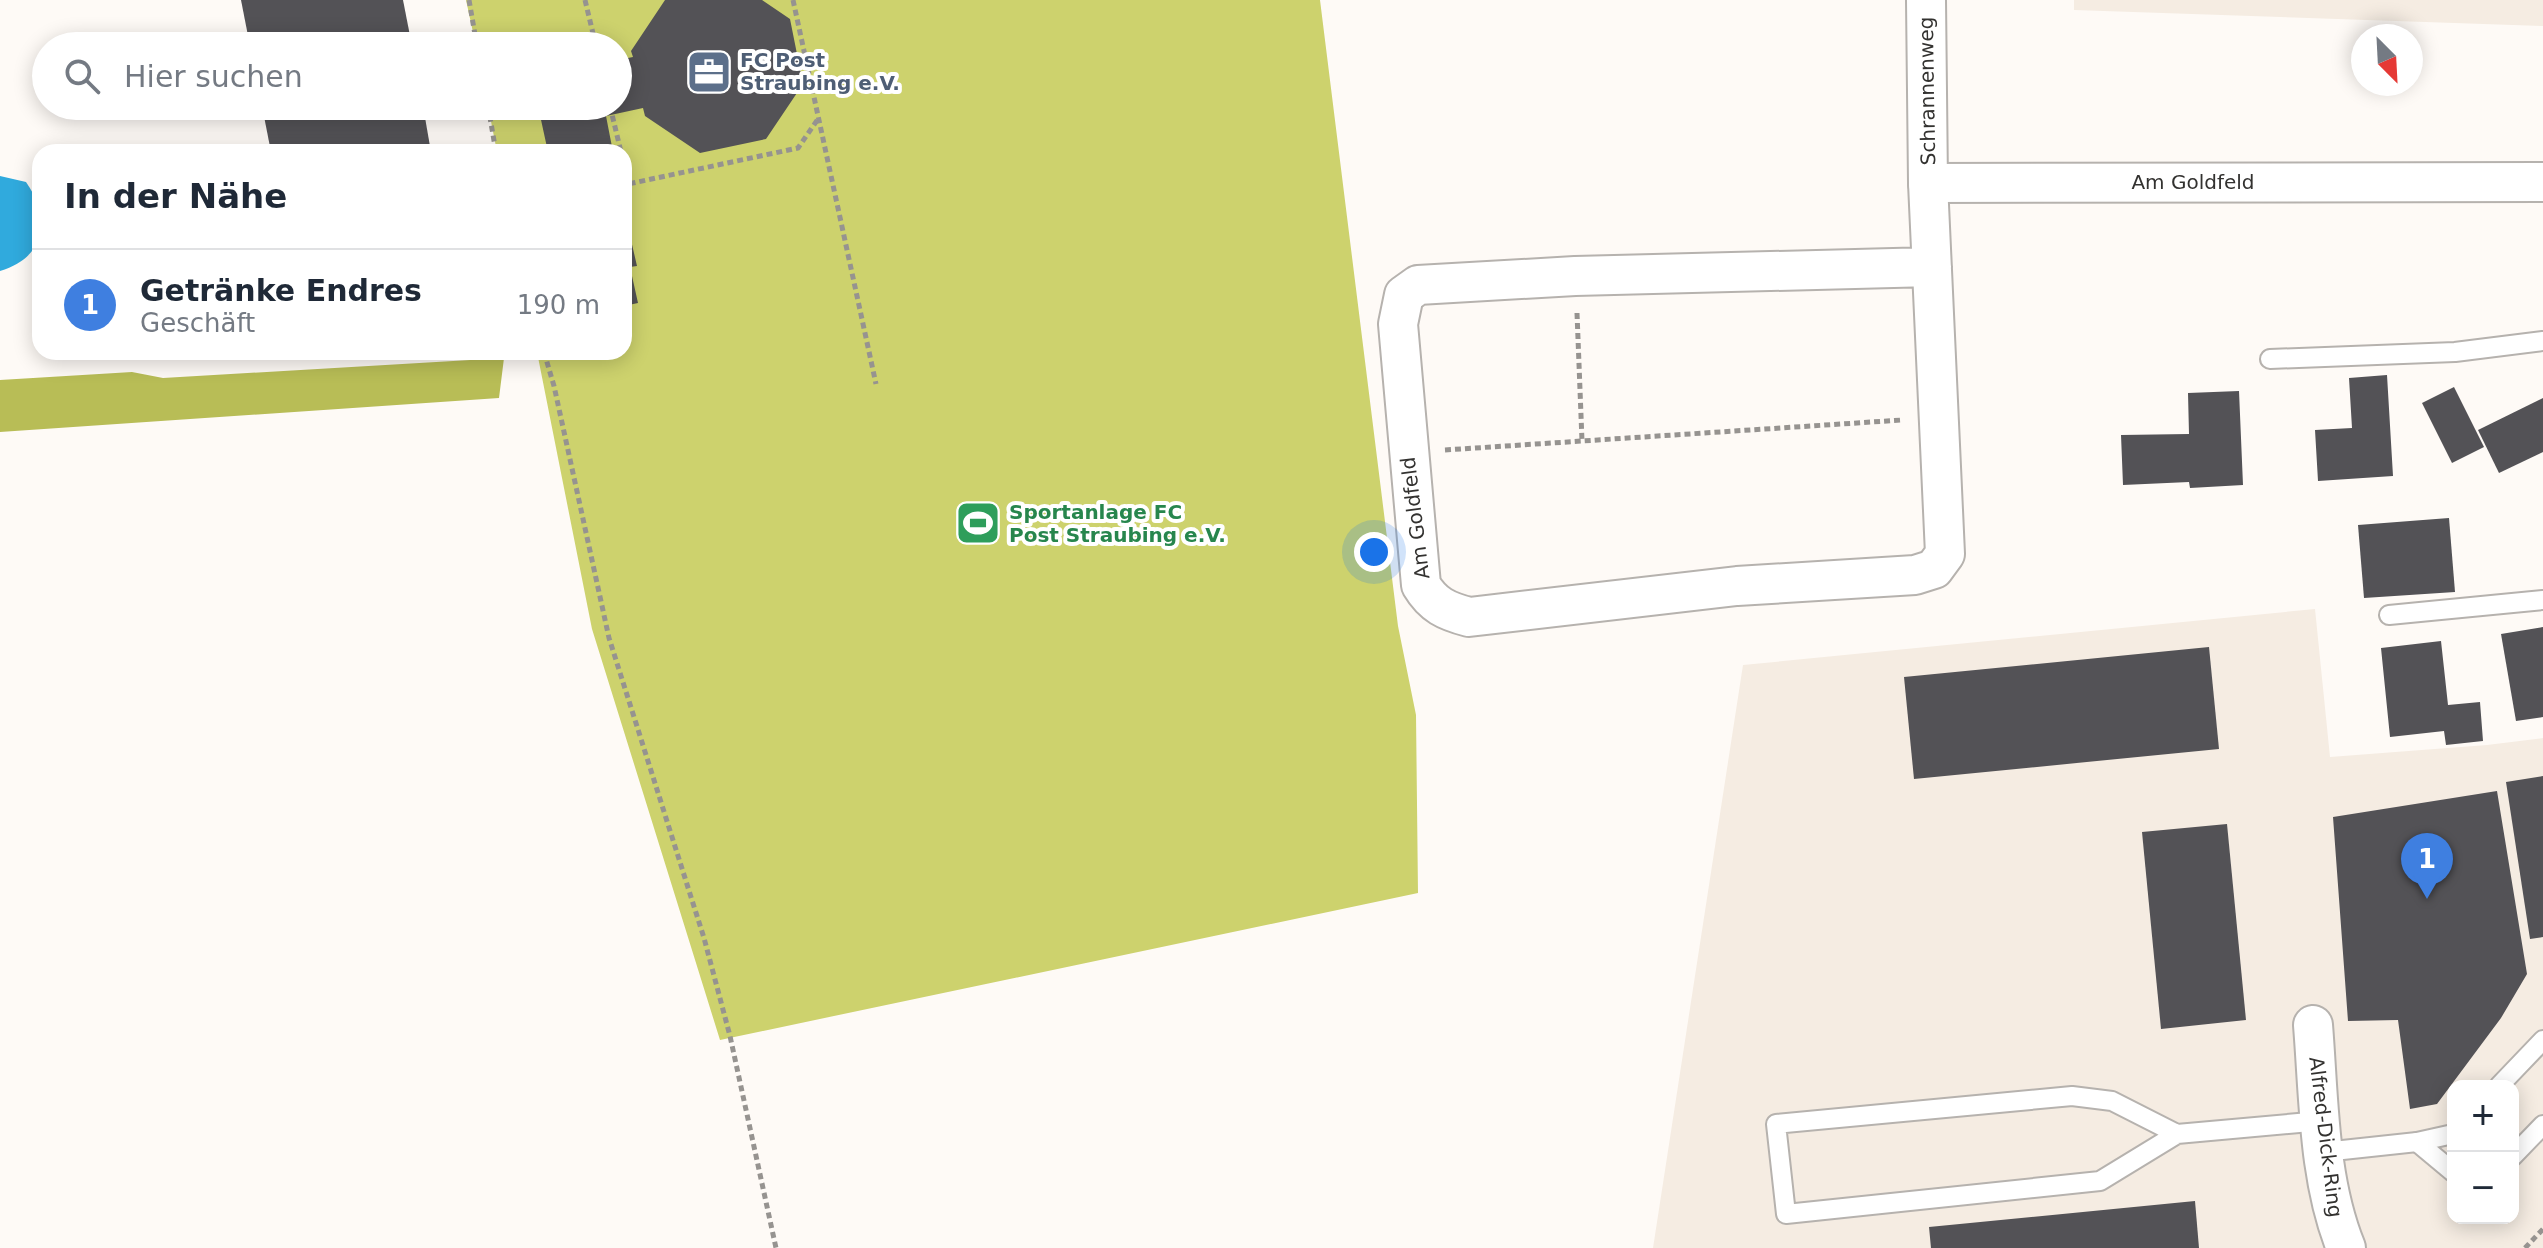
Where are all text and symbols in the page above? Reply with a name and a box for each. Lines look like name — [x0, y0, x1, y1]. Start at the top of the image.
street label: Schrannenweg — [1914, 17, 1940, 165]
north arrow — [2351, 24, 2423, 96]
search box — [32, 32, 632, 120]
office icon: FC Post Straubing e.V. — [685, 48, 733, 96]
place label: FC Post Straubing e.V. — [740, 48, 900, 95]
icon: search — [60, 54, 104, 98]
text: Hier suchen — [124, 59, 303, 94]
street label: Am Goldfeld — [2131, 170, 2255, 194]
text: In der Nähe — [64, 176, 287, 216]
text: Getränke Endres — [140, 273, 422, 308]
text: 1 — [81, 290, 99, 320]
text: 190 m — [517, 290, 600, 320]
text: Geschäft — [140, 308, 255, 338]
street label: Am Goldfeld — [1396, 455, 1434, 581]
sports icon: Sportanlage FC Post Straubing e.V. — [954, 499, 1002, 547]
place label: Sportanlage FC Post Straubing e.V. — [1009, 500, 1226, 547]
your location — [1354, 532, 1394, 572]
pin: 1 — [2401, 833, 2453, 899]
street label: Alfred-Dick-Ring — [2304, 1055, 2348, 1219]
map controls — [2447, 1080, 2519, 1224]
button: + — [2447, 1080, 2519, 1152]
button: − — [2447, 1152, 2519, 1224]

